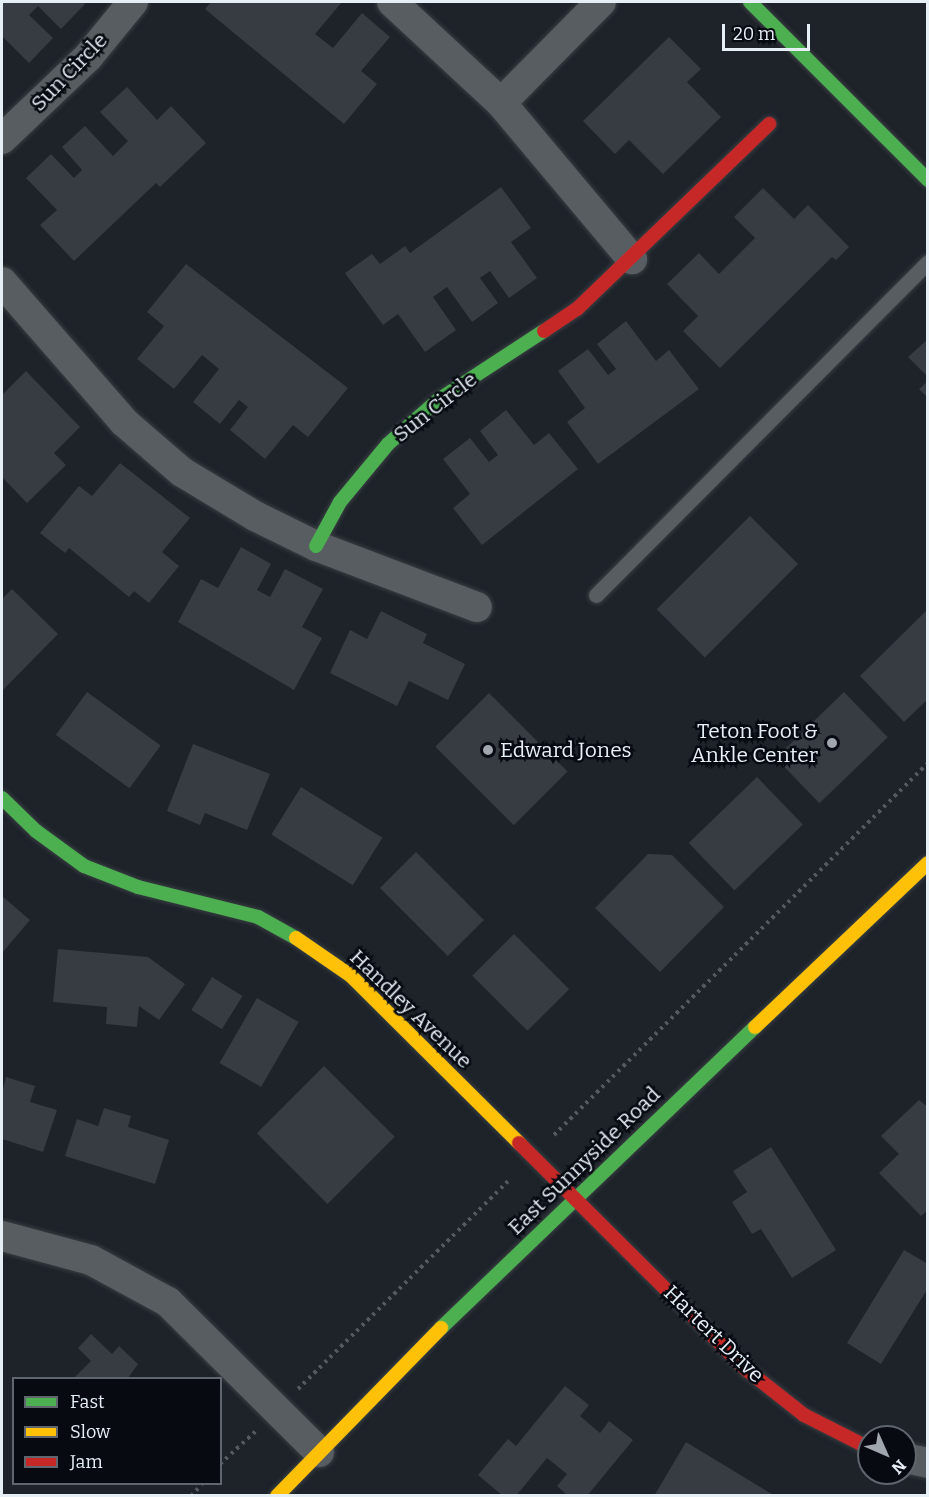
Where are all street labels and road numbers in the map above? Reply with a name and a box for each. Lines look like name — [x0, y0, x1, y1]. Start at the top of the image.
street label: Sun Circle — [26, 28, 112, 116]
street label: Sun Circle — [388, 367, 482, 447]
street label: Handley Avenue — [345, 944, 477, 1074]
street label: East Sunnyside Road — [503, 1082, 665, 1240]
street label: Hartert Drive — [659, 1280, 769, 1388]

